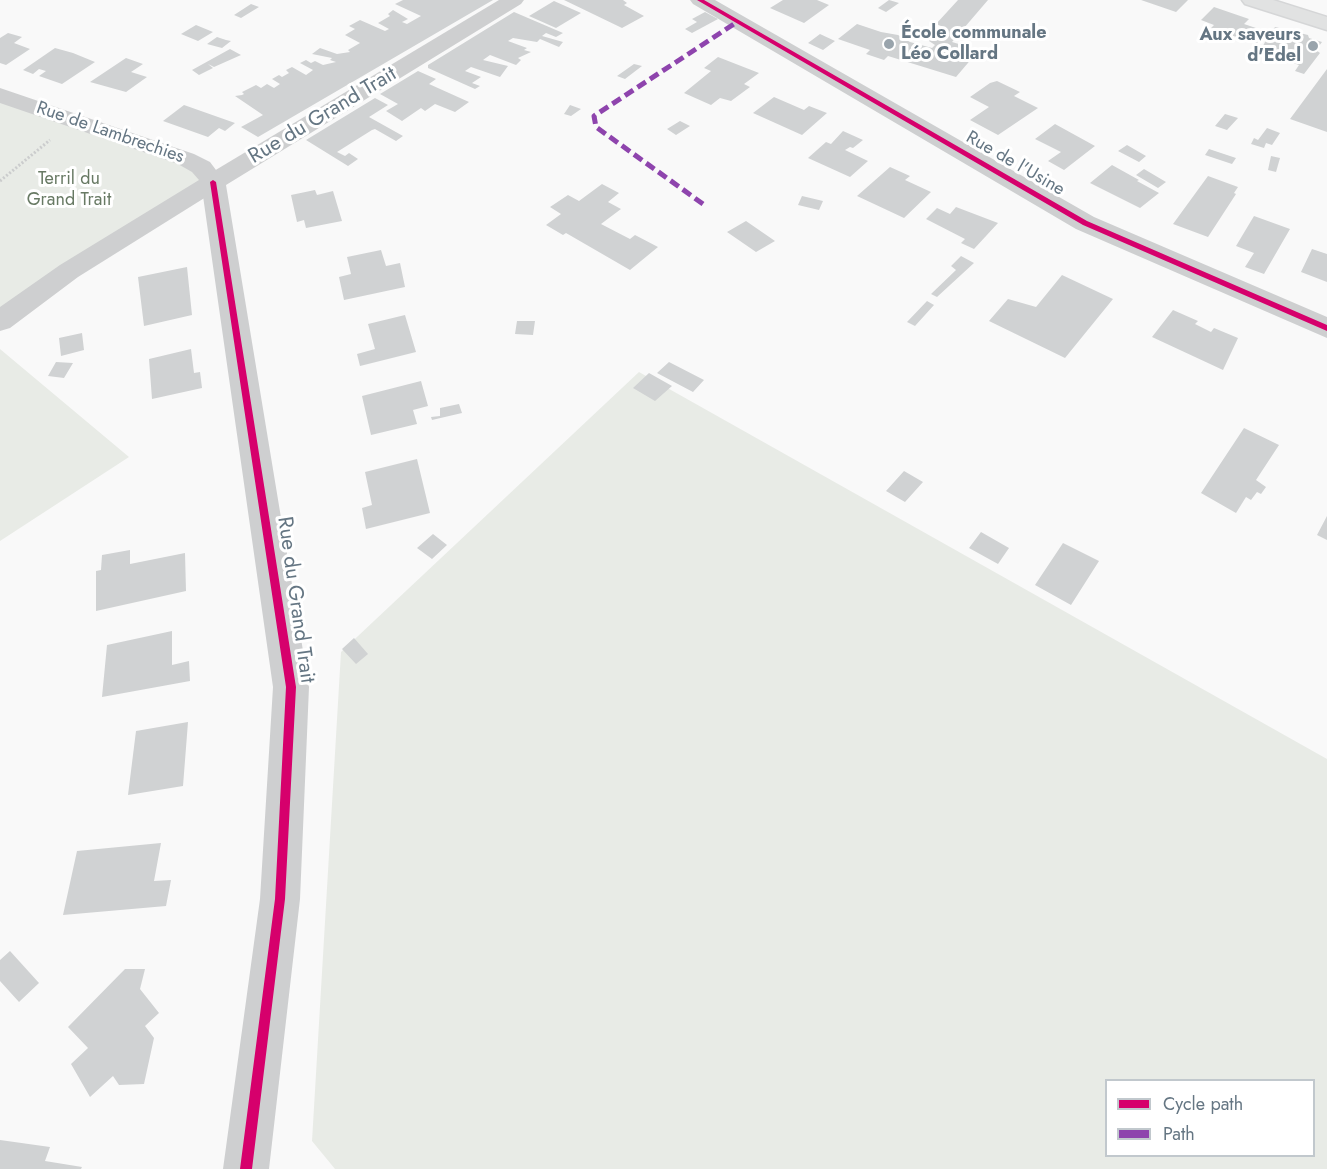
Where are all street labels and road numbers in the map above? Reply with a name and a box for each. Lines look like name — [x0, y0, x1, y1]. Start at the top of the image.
street label: Rue du Grand Trait — [245, 62, 401, 170]
street label: Rue de Lambrechies — [33, 98, 187, 168]
street label: Rue de l'Usine — [962, 127, 1068, 201]
street label: Rue du Grand Trait — [271, 515, 319, 685]

